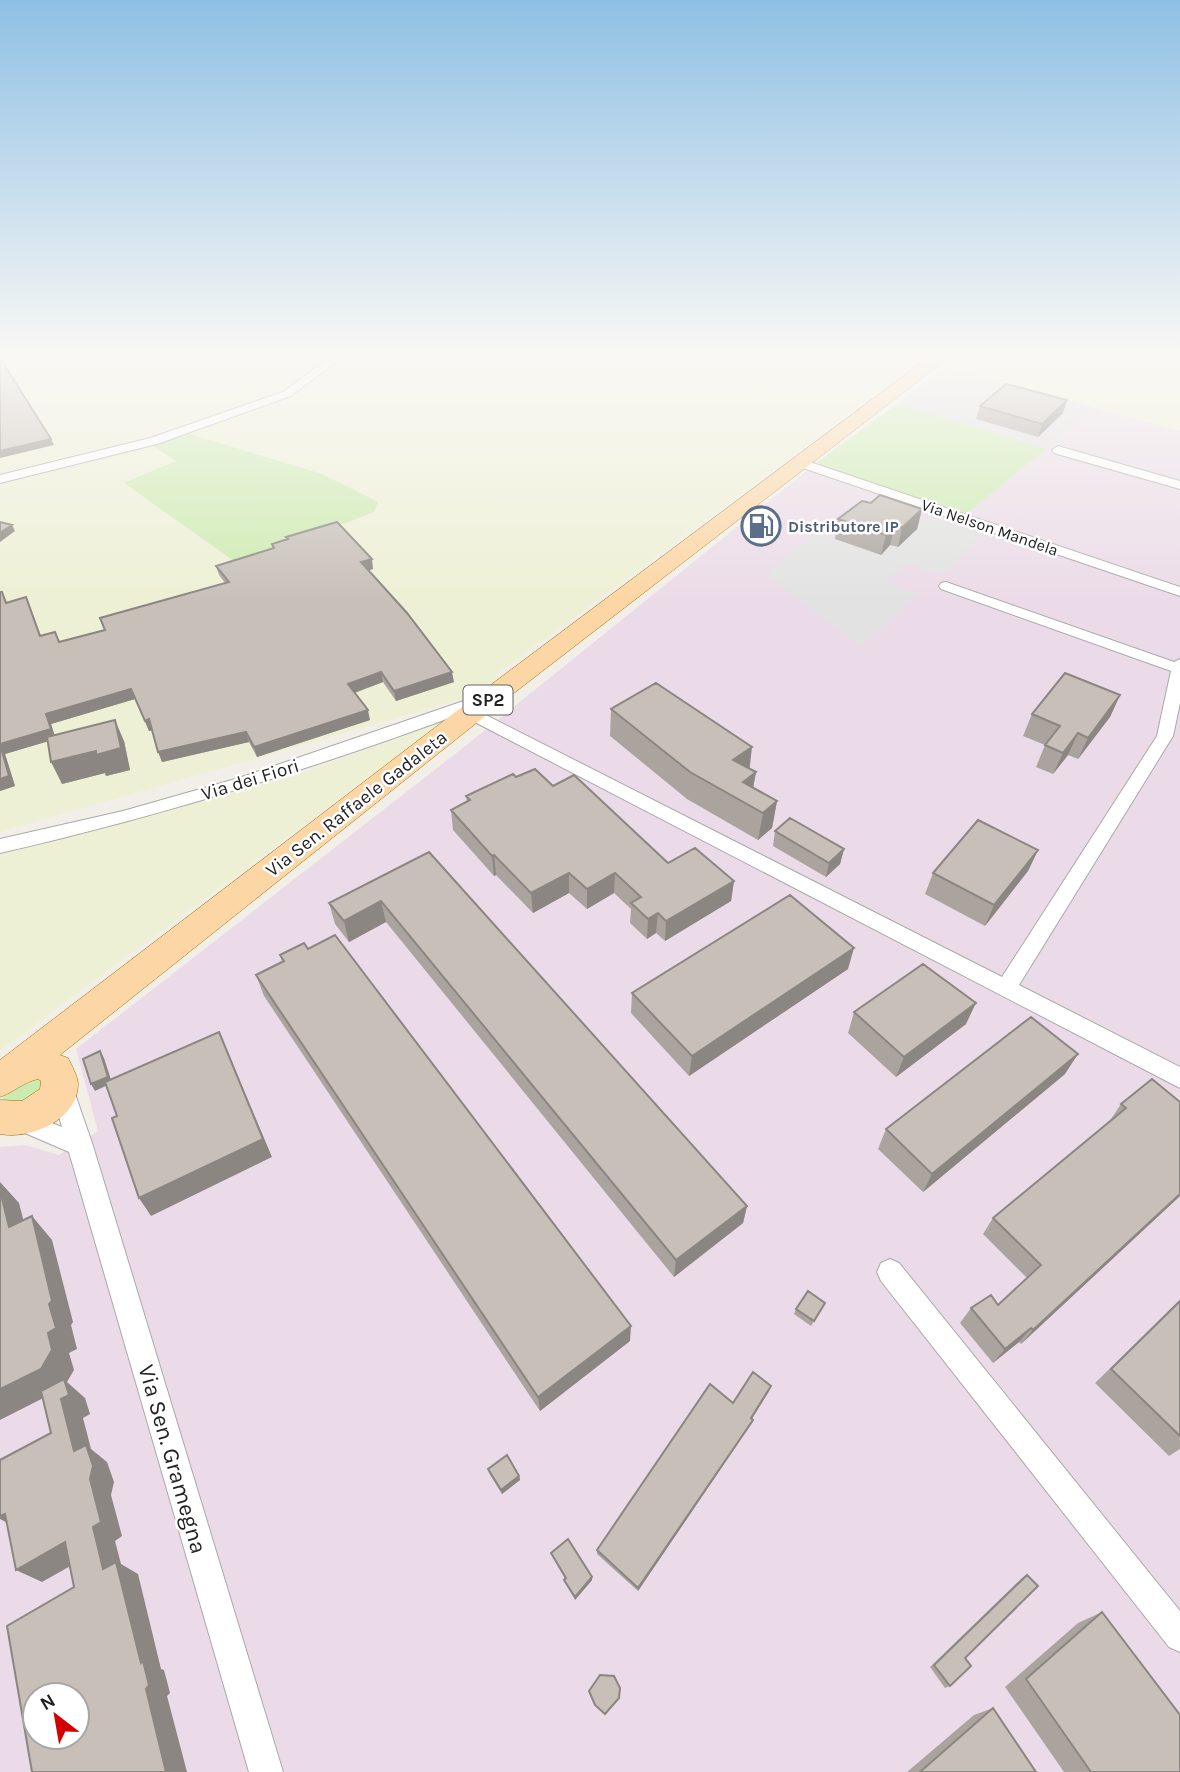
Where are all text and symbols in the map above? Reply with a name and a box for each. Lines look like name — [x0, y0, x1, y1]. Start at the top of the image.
street label: Via Nelson Mandela — [919, 495, 1061, 560]
fuel station icon: Distributore IP — [740, 505, 782, 547]
place label: Distributore IP — [788, 517, 899, 536]
road number: SP2 — [463, 686, 512, 714]
street label: Via Sen. Raffaele Gadaleta — [262, 726, 452, 881]
street label: Via dei Fiori — [199, 755, 302, 805]
street label: Via Sen. Gramegna — [133, 1361, 212, 1557]
north arrow — [21, 1681, 91, 1751]
text: N — [36, 1689, 59, 1715]

